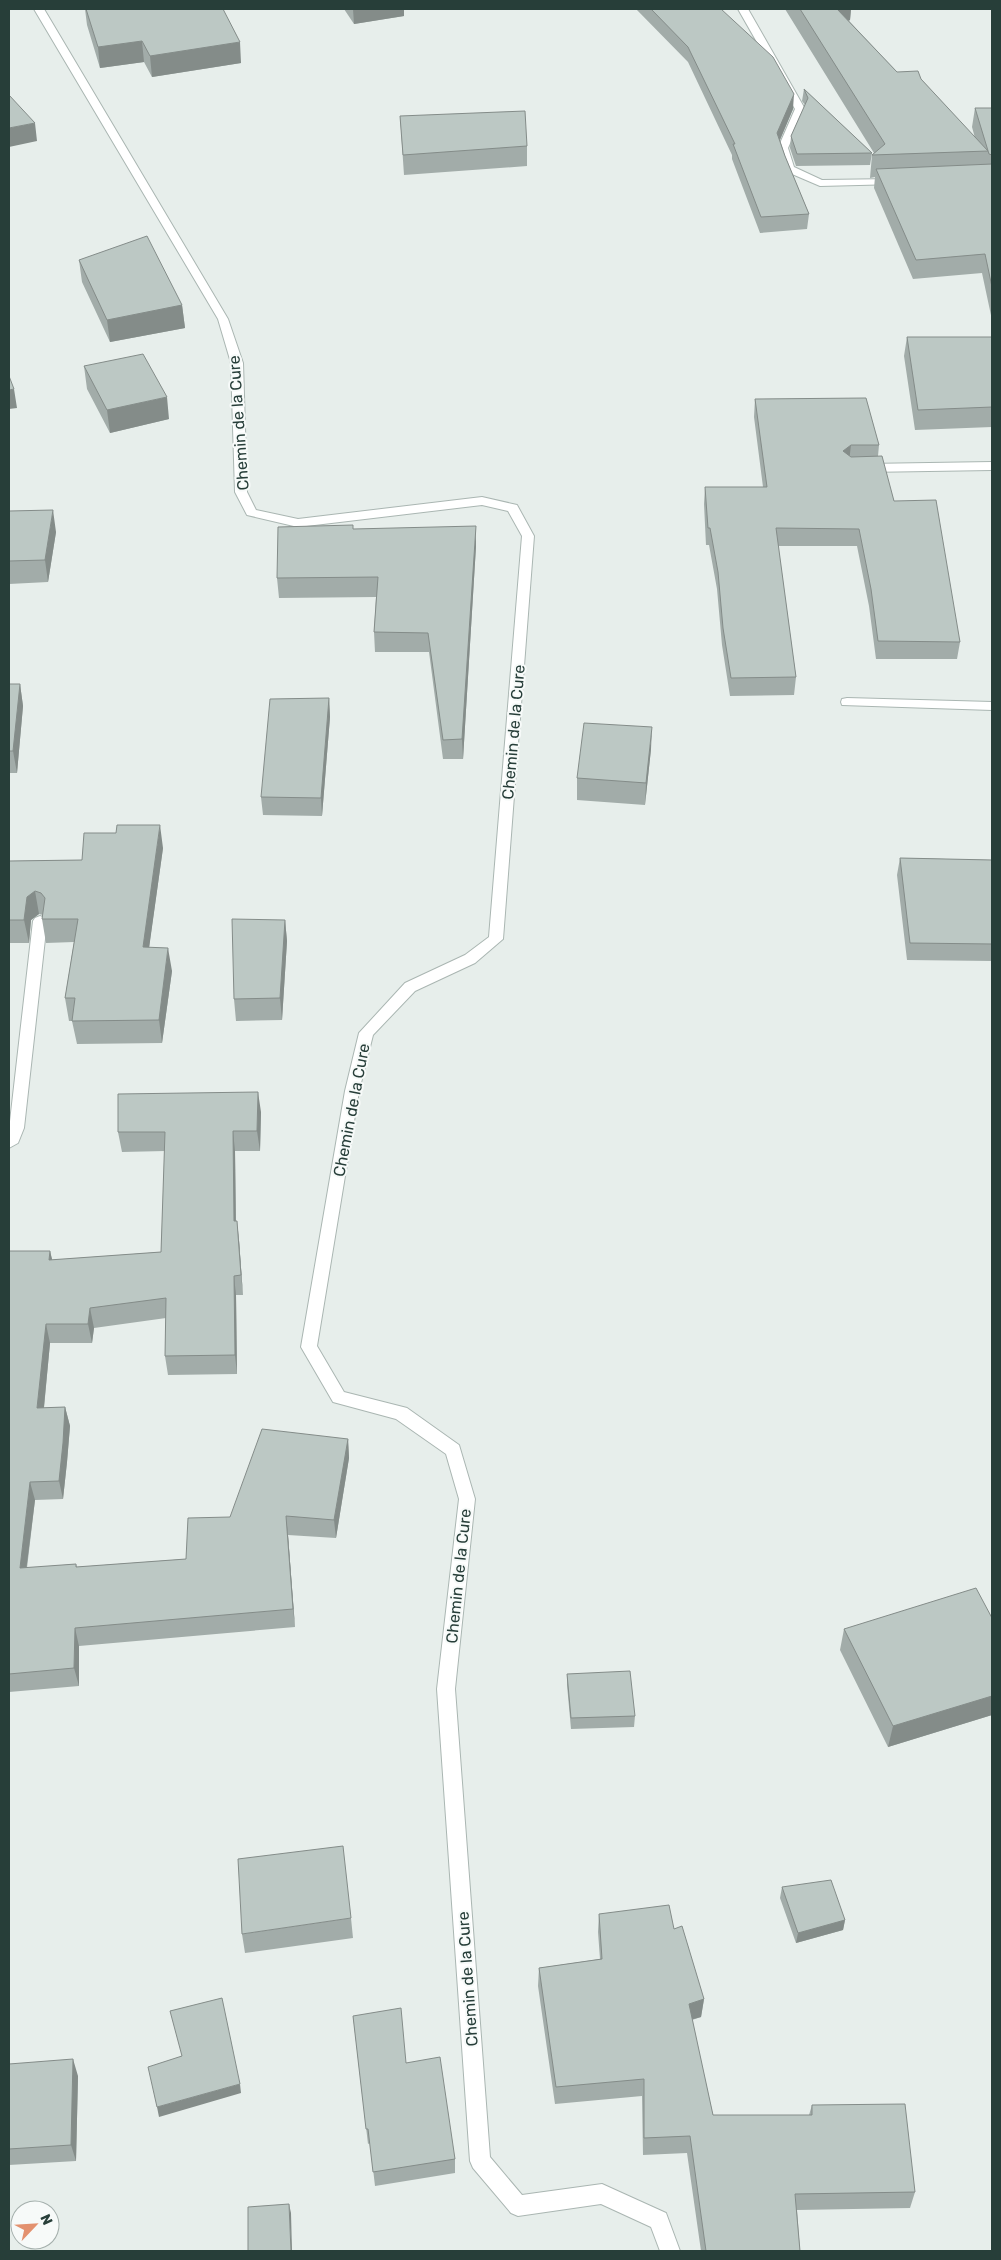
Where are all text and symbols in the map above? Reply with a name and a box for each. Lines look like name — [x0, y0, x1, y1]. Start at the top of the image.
street label: Chemin de la Cure — [224, 355, 253, 491]
street label: Chemin de la Cure — [498, 664, 529, 800]
street label: Chemin de la Cure — [329, 1042, 374, 1178]
street label: Chemin de la Cure — [442, 1508, 475, 1644]
street label: Chemin de la Cure — [453, 1911, 482, 2047]
north arrow — [10, 2200, 60, 2250]
text: N — [36, 2212, 56, 2228]

